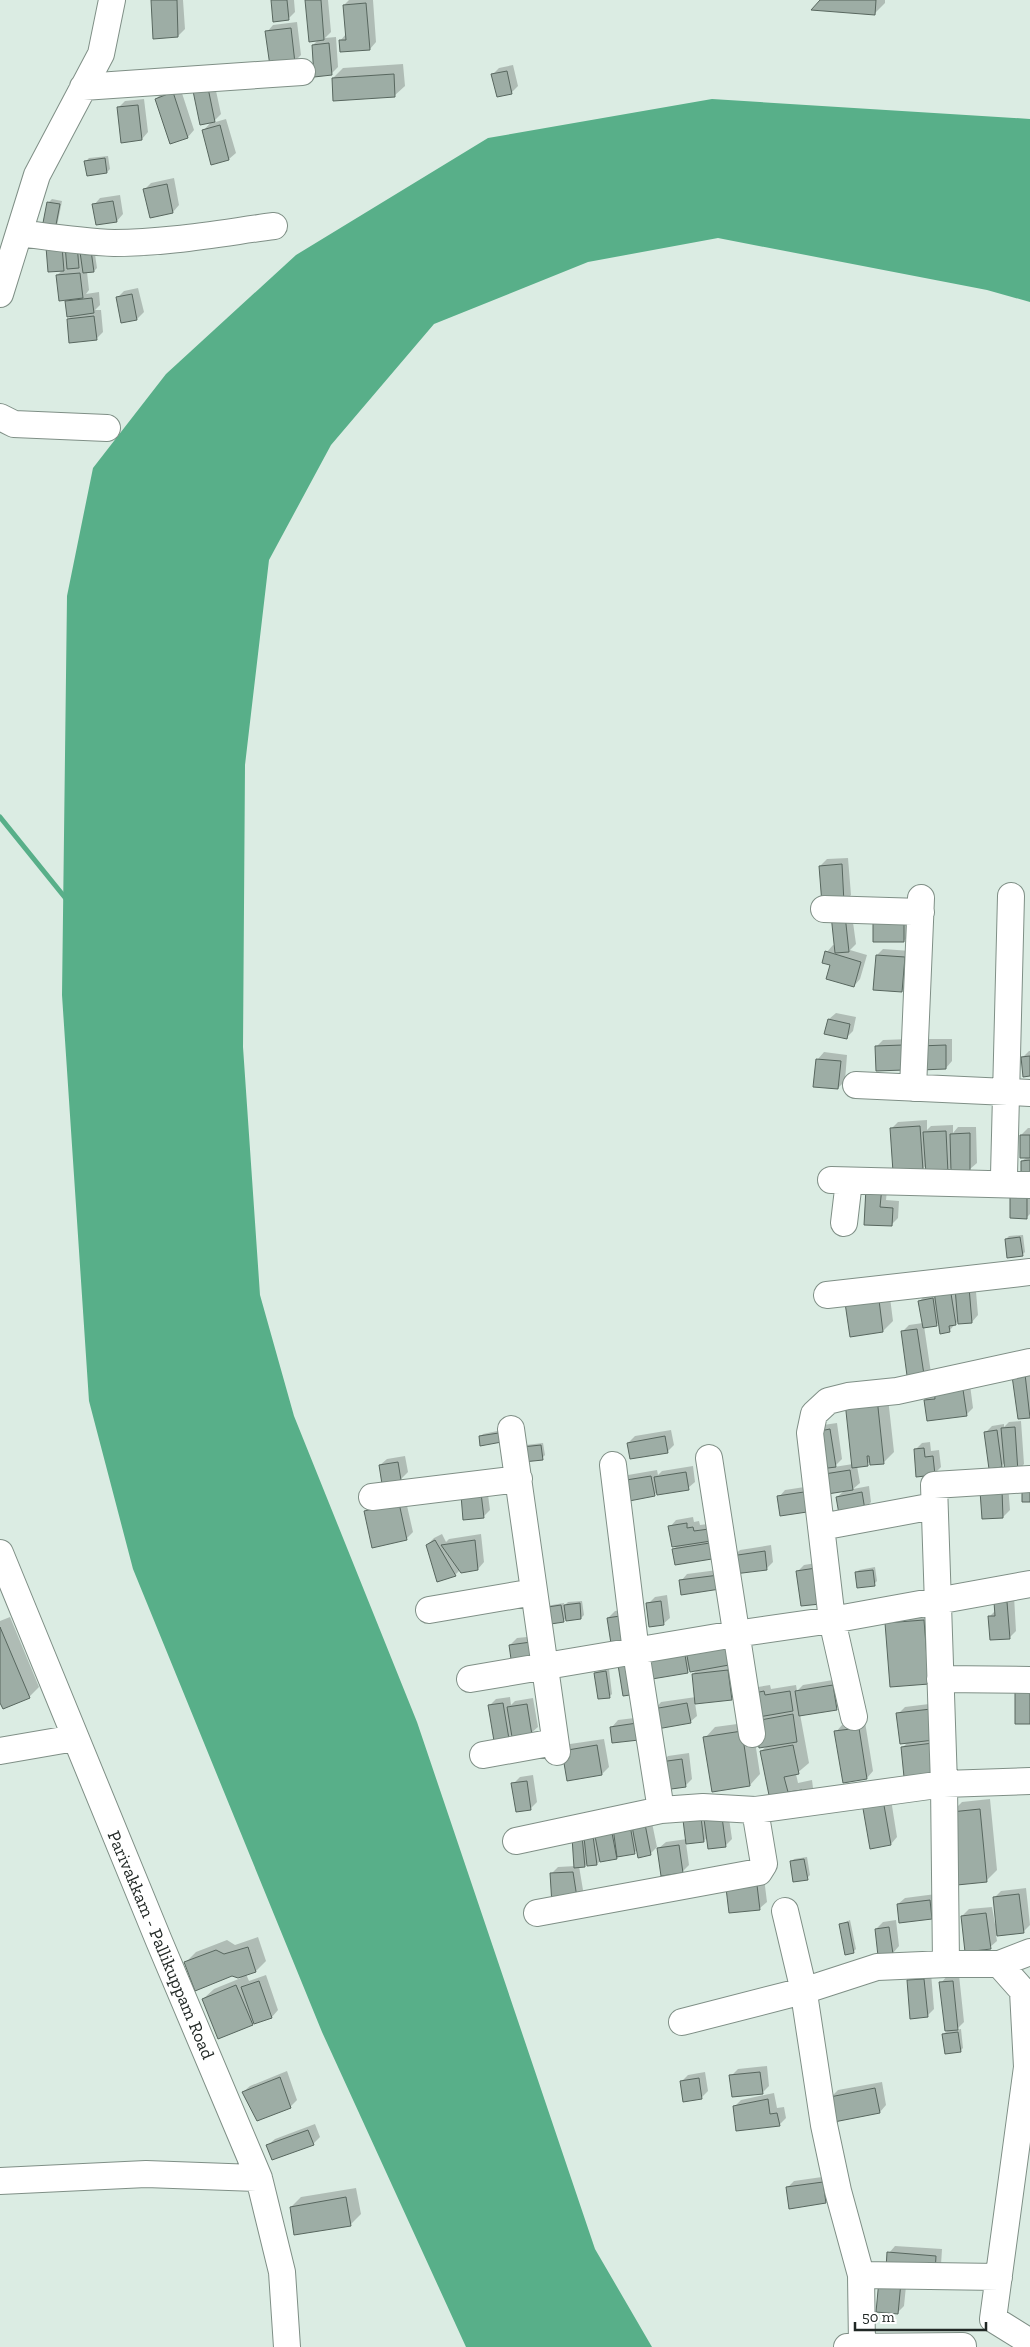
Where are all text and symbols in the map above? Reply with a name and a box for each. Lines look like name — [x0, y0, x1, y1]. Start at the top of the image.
street label: Parivakkam - Pallikuppam Road — [103, 1827, 219, 2063]
scale bar — [855, 2300, 986, 2332]
text: 50 m — [862, 2308, 895, 2326]

